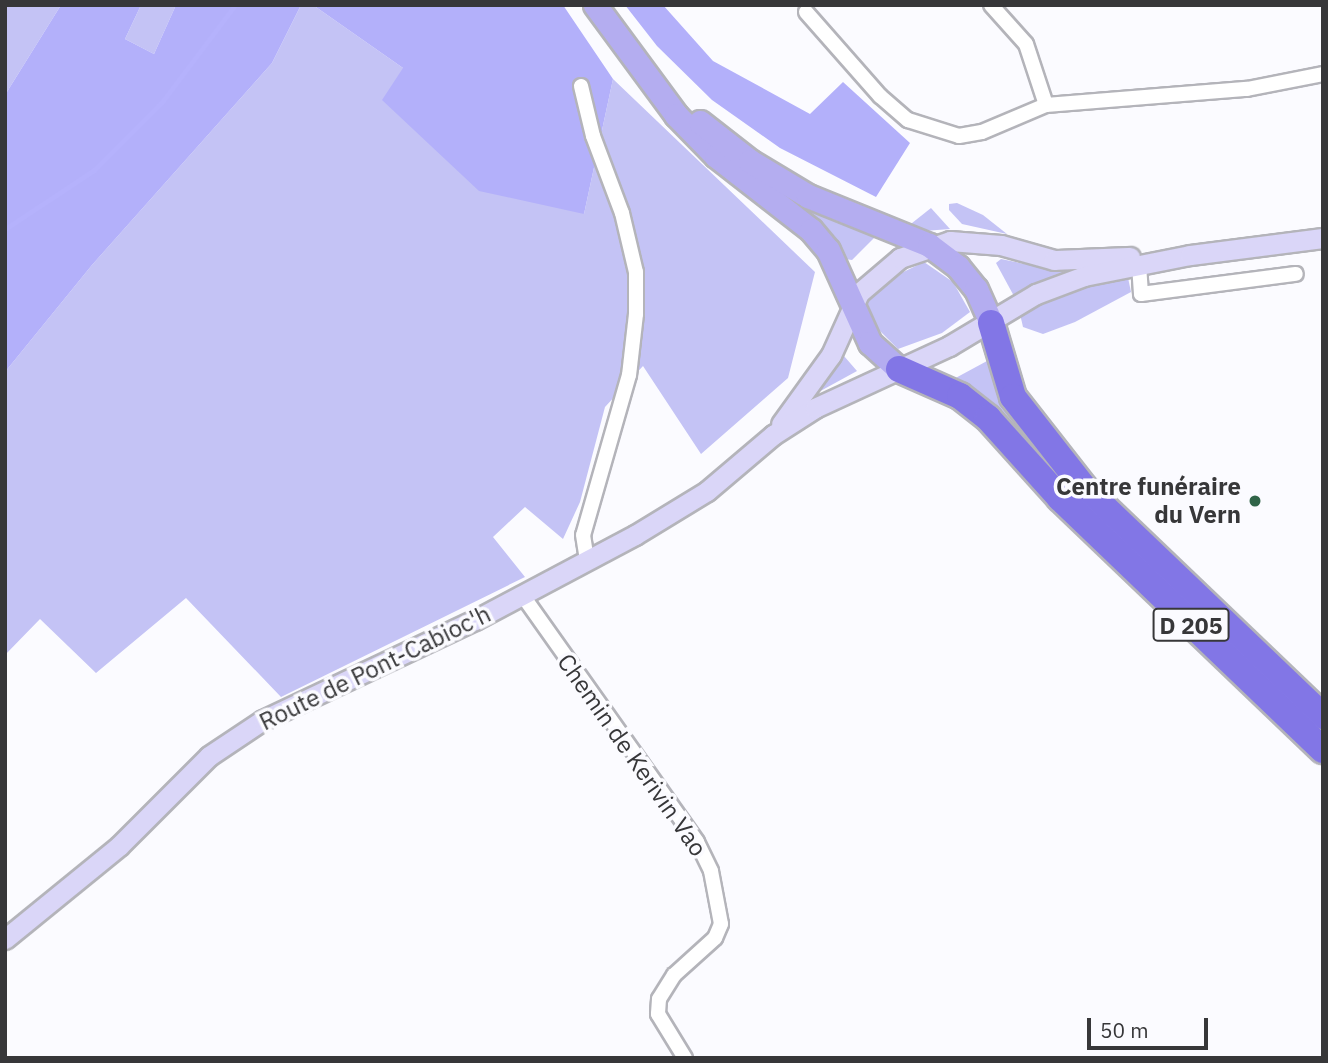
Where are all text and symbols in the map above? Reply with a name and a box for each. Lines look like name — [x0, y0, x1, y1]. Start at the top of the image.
place label: Centre funéraire du Vern — [1056, 473, 1241, 529]
marker: Centre funéraire du Vern — [1247, 493, 1263, 509]
street label: Route de Pont-Cabioc'h — [255, 599, 495, 737]
road number: D 205 — [1152, 606, 1230, 645]
street label: Chemin de Kerivin Vao — [551, 648, 713, 862]
scale bar — [1090, 1004, 1211, 1048]
text: 50 m — [1100, 1016, 1149, 1044]

